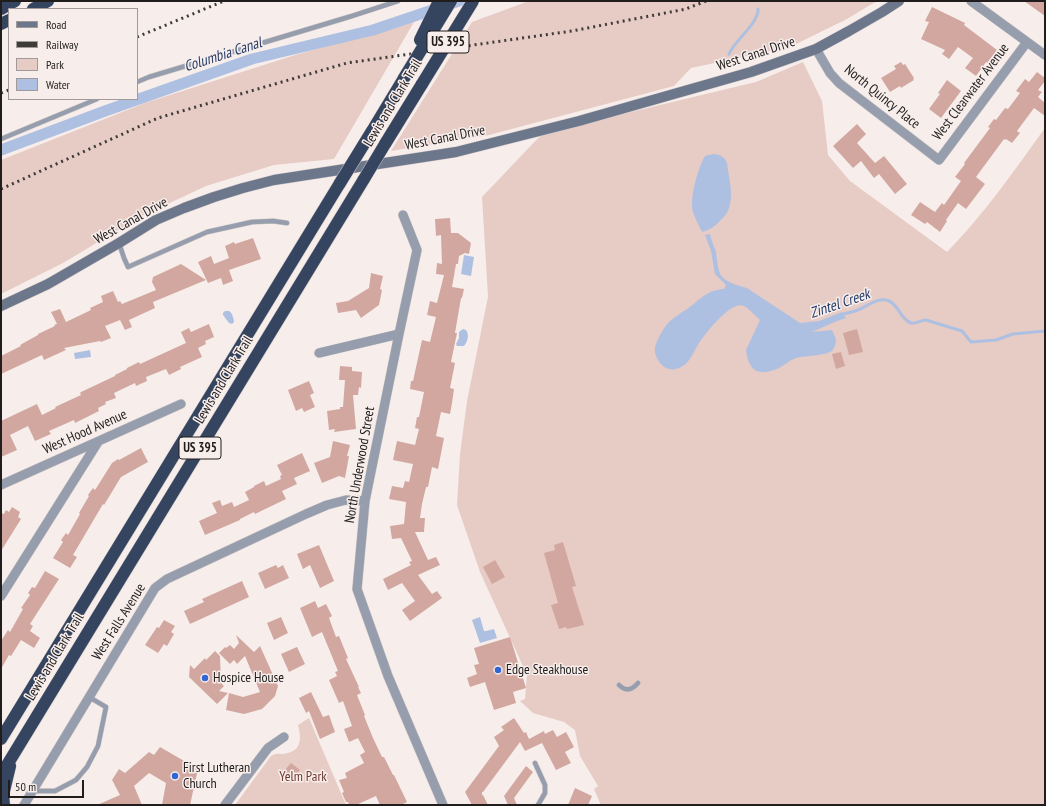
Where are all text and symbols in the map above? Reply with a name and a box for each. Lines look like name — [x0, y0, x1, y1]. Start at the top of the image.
legend — [8, 8, 138, 100]
text: Road — [46, 17, 66, 32]
road number: US 395 — [427, 31, 469, 53]
street label: West Canal Drive — [715, 33, 797, 75]
water label: Columbia Canal — [182, 34, 264, 76]
text: Railway — [46, 37, 78, 52]
street label: West Clearwater Avenue — [929, 40, 1013, 144]
street label: Lewis and Clark Trail — [360, 56, 426, 150]
text: Park — [46, 57, 64, 72]
street label: North Quincy Place — [841, 61, 923, 133]
text: Water — [46, 77, 70, 92]
street label: West Canal Drive — [403, 122, 487, 154]
street label: West Canal Drive — [91, 194, 171, 248]
water label: Zintel Creek — [808, 285, 872, 323]
street label: Lewis and Clark Trail — [191, 333, 257, 427]
street label: North Underwood Street — [341, 405, 379, 525]
street label: West Hood Avenue — [40, 406, 130, 458]
road number: US 395 — [179, 437, 221, 459]
street label: West Falls Avenue — [89, 581, 149, 663]
street label: Lewis and Clark Trail — [22, 610, 88, 704]
place label: Edge Steakhouse — [506, 662, 588, 678]
marker: Edge Steakhouse — [493, 665, 503, 675]
place label: Hospice House — [213, 670, 284, 686]
marker: Hospice House — [200, 673, 210, 683]
place label: First Lutheran Church — [183, 760, 250, 792]
park label: Yelm Park — [279, 769, 327, 785]
marker: First Lutheran Church — [170, 771, 180, 781]
scale bar — [10, 772, 86, 798]
text: 50 m — [15, 779, 36, 794]

